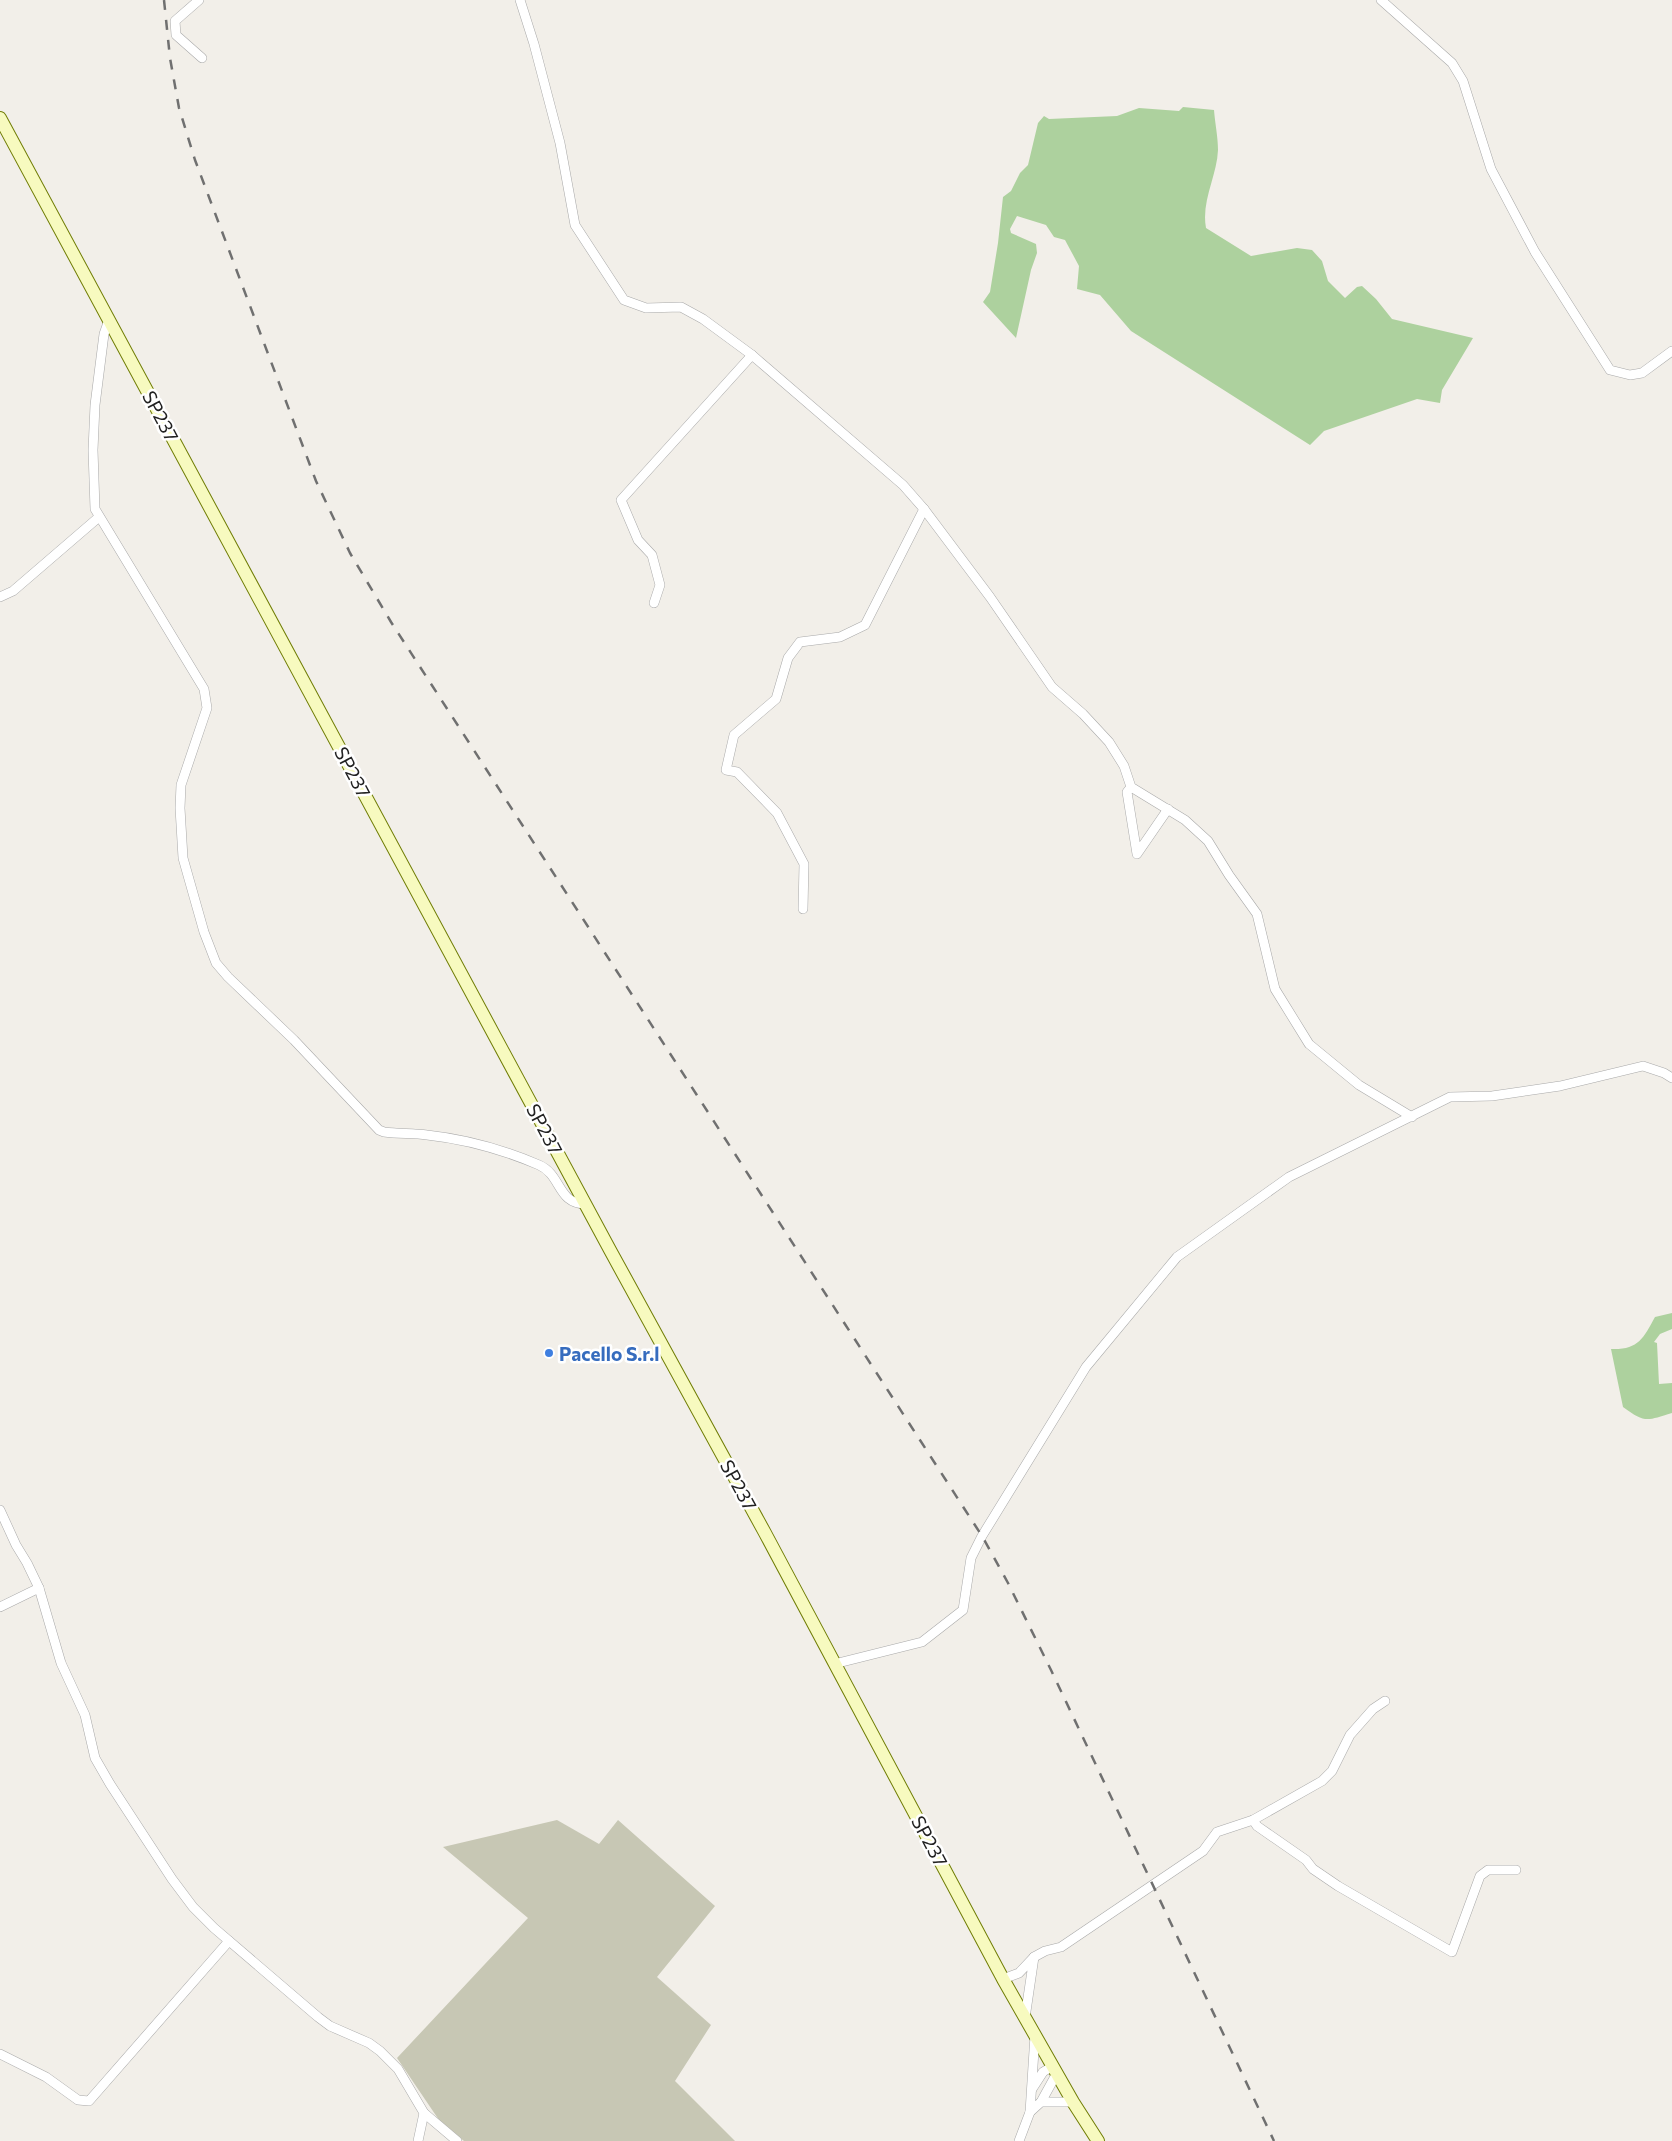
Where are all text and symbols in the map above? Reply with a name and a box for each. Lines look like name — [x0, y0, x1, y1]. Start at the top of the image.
street label: SP237 — [138, 387, 184, 445]
street label: SP237 — [330, 743, 376, 801]
street label: SP237 — [522, 1100, 568, 1158]
place label: Pacello S.r.l — [559, 1342, 659, 1365]
marker: Pacello S.r.l — [543, 1347, 555, 1359]
street label: SP237 — [716, 1456, 762, 1514]
street label: SP237 — [907, 1812, 953, 1870]

